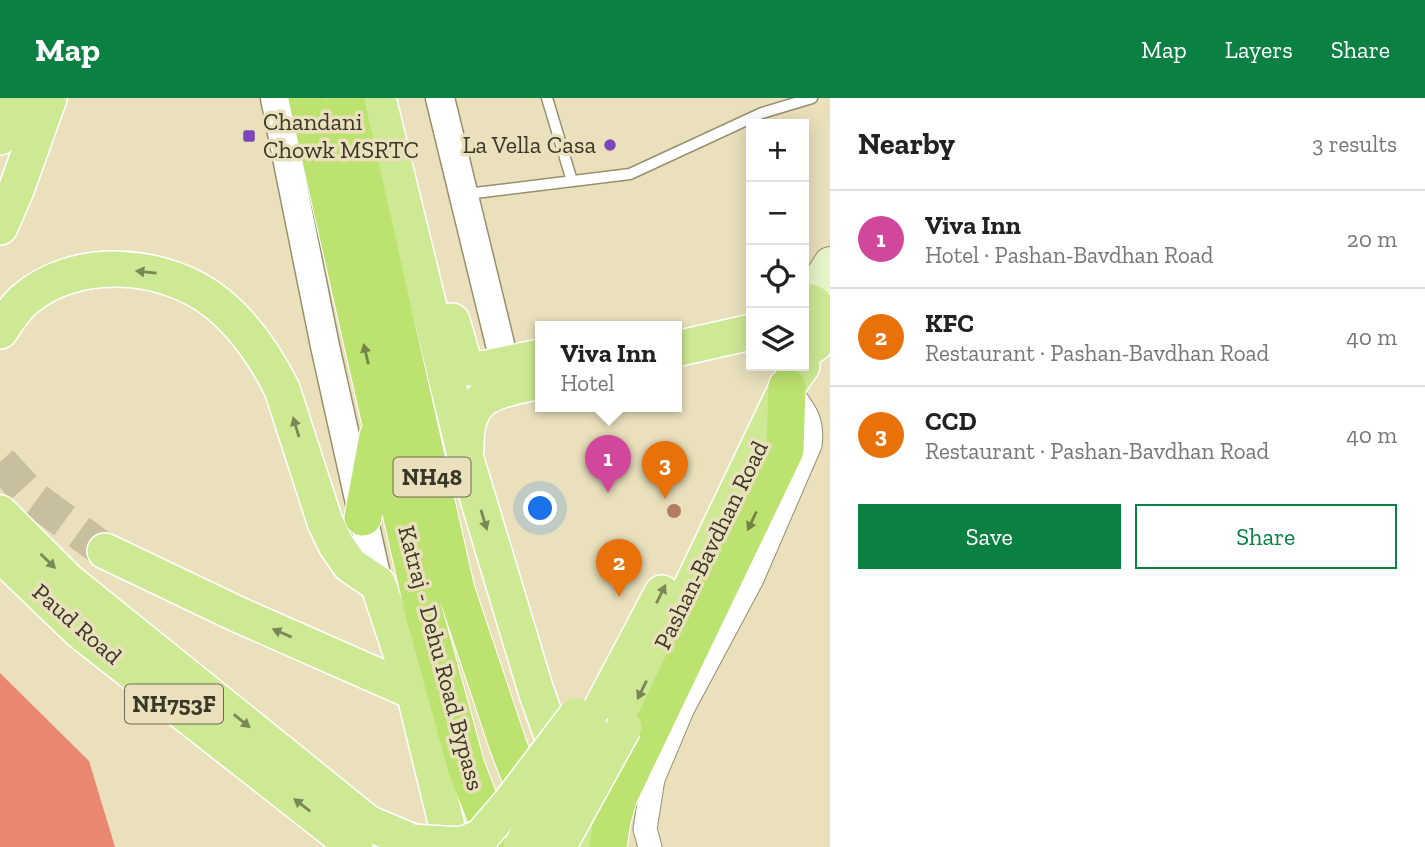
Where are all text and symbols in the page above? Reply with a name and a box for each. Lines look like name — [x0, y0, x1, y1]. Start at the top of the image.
text: Map — [35, 30, 100, 69]
text: Map — [1141, 35, 1187, 64]
text: Layers — [1225, 35, 1293, 64]
text: Share — [1331, 35, 1390, 64]
place label: Chandani Chowk MSRTC — [263, 107, 419, 164]
map controls — [746, 119, 809, 371]
button: + — [746, 119, 809, 182]
text: Nearby — [858, 126, 955, 162]
marker: Chandani Chowk MSRTC — [241, 128, 257, 144]
place label: La Vella Casa — [462, 130, 596, 159]
text: 3 results — [1312, 130, 1397, 158]
marker: La Vella Casa — [602, 137, 618, 153]
button: − — [746, 182, 809, 245]
text: Viva Inn — [925, 209, 1021, 241]
text: 1 — [876, 225, 886, 253]
text: 20 m — [1347, 225, 1397, 253]
text: Hotel · Pashan-Bavdhan Road — [925, 241, 1214, 269]
button: locate — [746, 245, 809, 308]
one-way arrow — [135, 266, 157, 277]
text: KFC — [925, 307, 974, 339]
button: layers — [746, 308, 809, 371]
popup — [535, 321, 682, 412]
text: 2 — [875, 323, 887, 351]
text: 40 m — [1346, 323, 1397, 351]
text: Viva Inn — [561, 337, 657, 369]
text: Restaurant · Pashan-Bavdhan Road — [925, 339, 1269, 367]
one-way arrow — [360, 343, 371, 365]
text: Hotel — [561, 369, 615, 397]
text: CCD — [925, 405, 977, 437]
one-way arrow — [290, 416, 300, 437]
text: 3 — [875, 421, 887, 449]
text: 40 m — [1346, 421, 1397, 449]
pin: 1 — [585, 435, 631, 493]
street label: Pashan-Bavdhan Road — [647, 436, 774, 654]
text: Restaurant · Pashan-Bavdhan Road — [925, 437, 1269, 465]
pin: 3 — [642, 441, 688, 499]
road number: NH48 — [394, 458, 471, 496]
your location — [523, 491, 557, 525]
button: Save — [858, 504, 1121, 569]
button: Share — [1135, 504, 1397, 569]
one-way arrow — [480, 510, 490, 531]
one-way arrow — [746, 511, 757, 532]
street label: Katraj - Dehu Road Bypass — [392, 522, 491, 793]
pin: 2 — [596, 539, 642, 597]
one-way arrow — [39, 553, 56, 569]
street label: Paud Road — [27, 577, 128, 670]
one-way arrow — [656, 584, 667, 604]
one-way arrow — [272, 627, 293, 638]
one-way arrow — [636, 680, 647, 700]
road number: NH753F — [125, 684, 223, 724]
one-way arrow — [233, 714, 251, 729]
one-way arrow — [293, 797, 311, 812]

